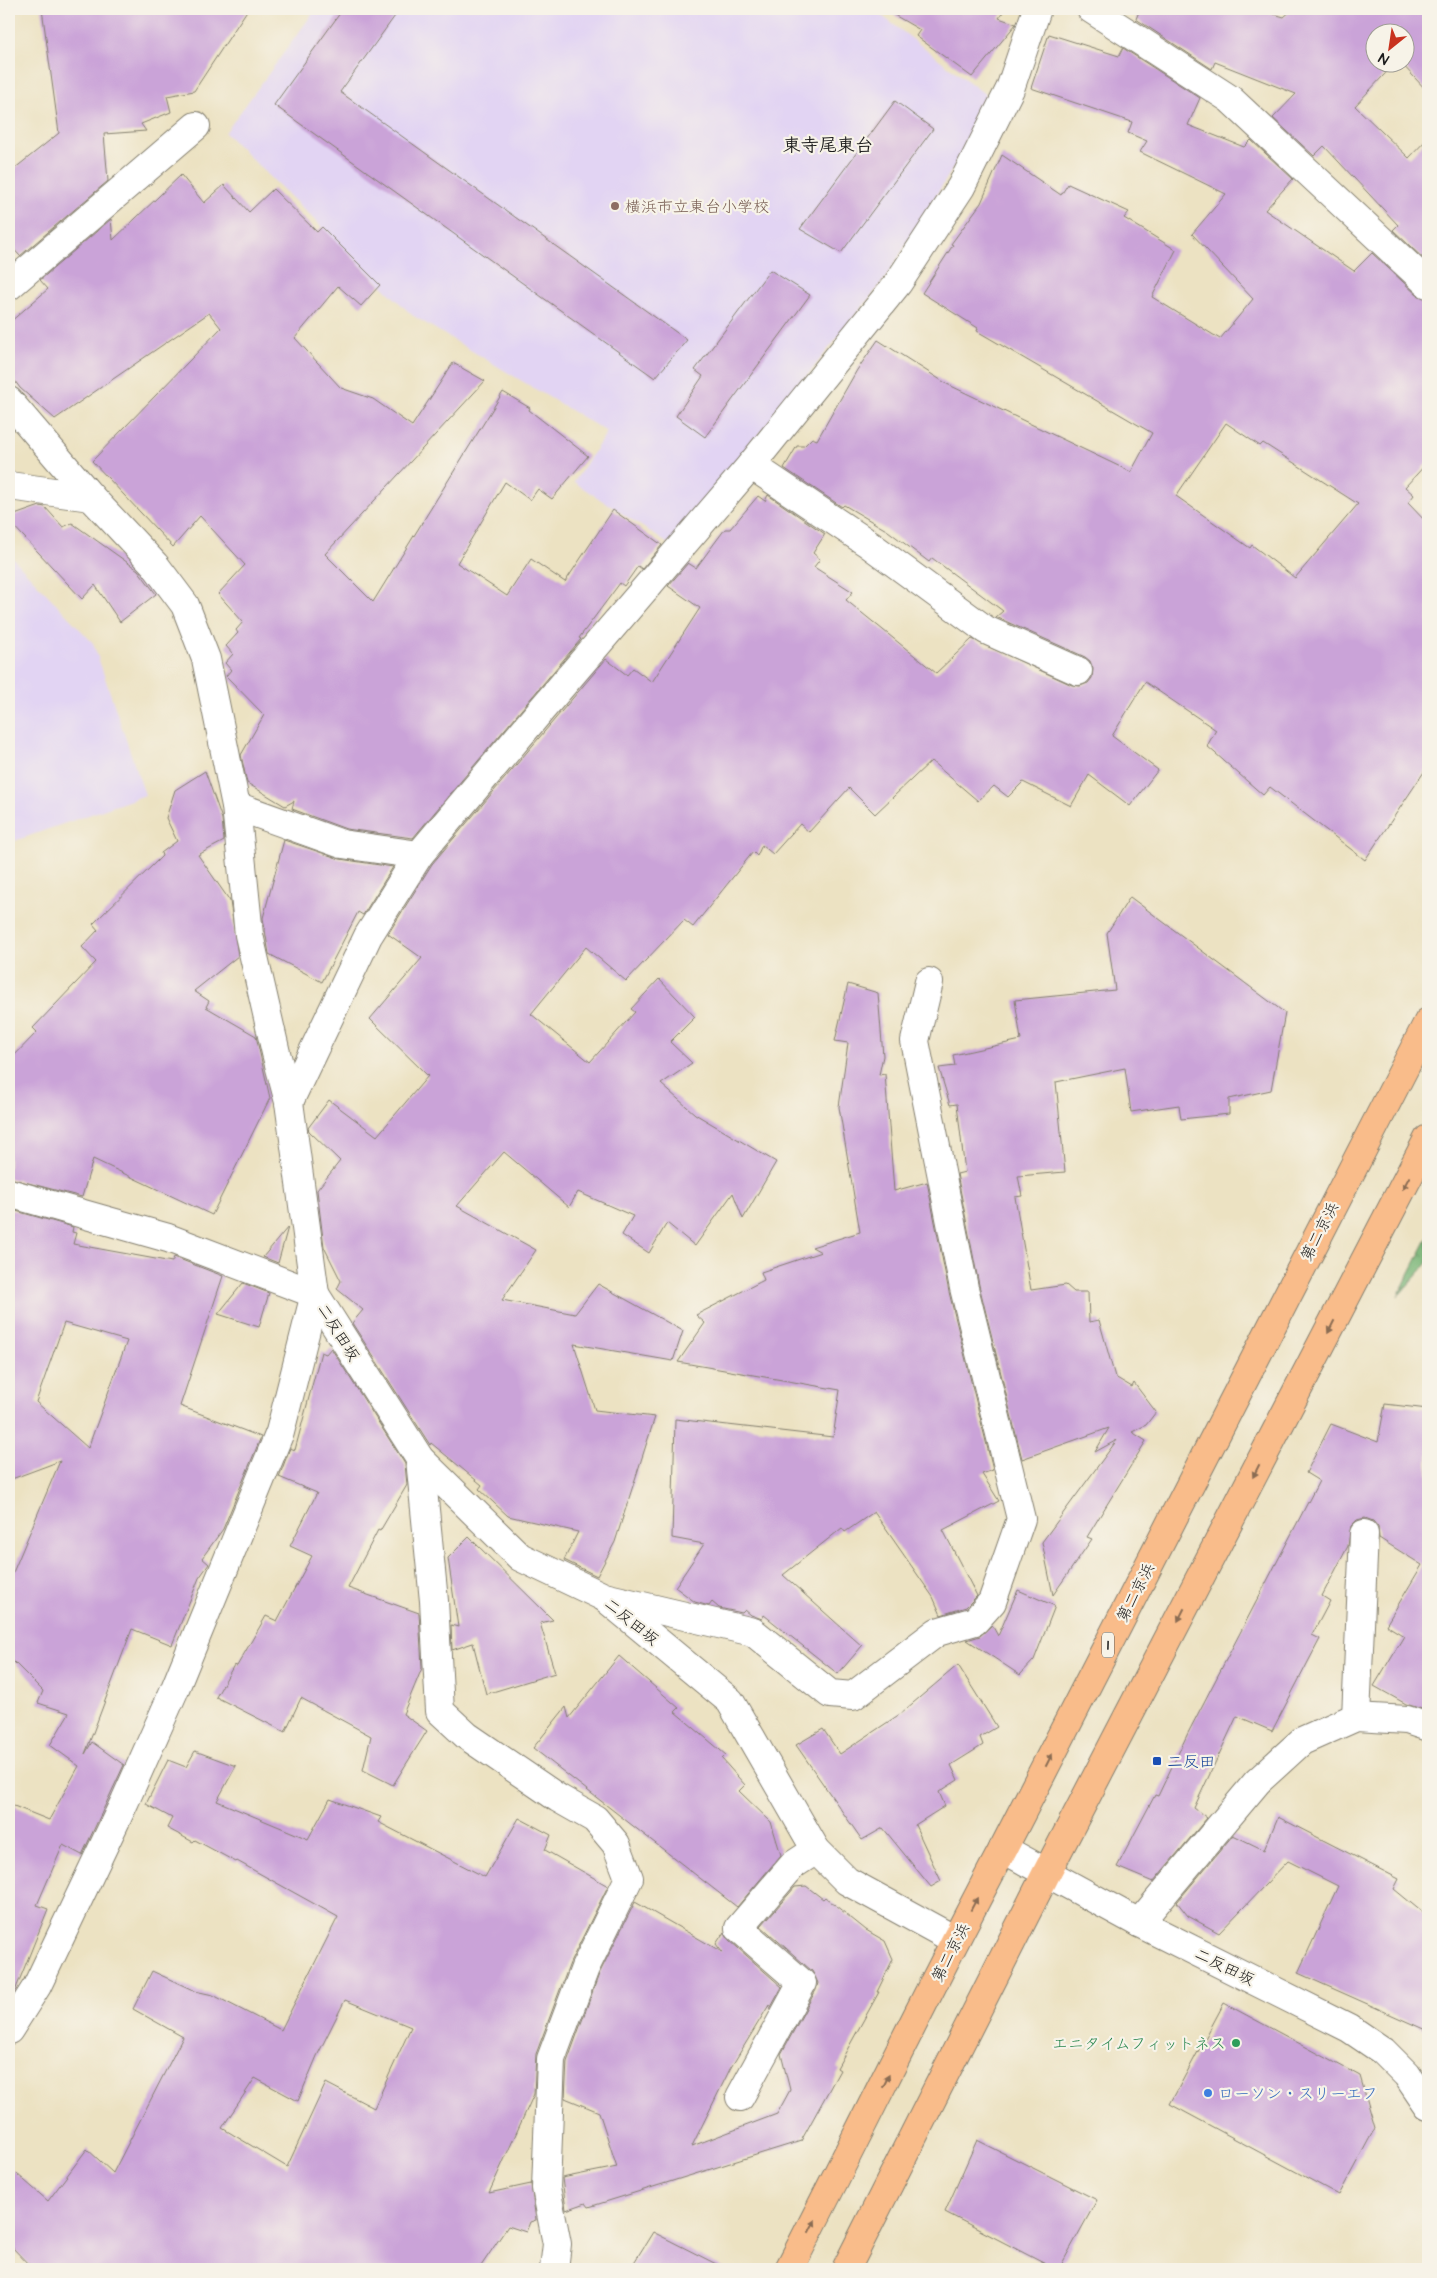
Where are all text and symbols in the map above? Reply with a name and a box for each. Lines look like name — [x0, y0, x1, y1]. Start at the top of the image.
north arrow — [1364, 22, 1414, 72]
text: N — [1375, 47, 1393, 69]
district label: 東寺尾東台 — [783, 133, 873, 158]
place label: 横浜市立東台小学校 — [625, 196, 769, 218]
marker: 横浜市立東台小学校 — [609, 200, 621, 212]
one-way arrow — [1402, 1175, 1410, 1190]
street label: 第二京浜 — [1296, 1198, 1344, 1265]
street label: 二反田坂 — [312, 1300, 364, 1366]
one-way arrow — [1327, 1319, 1335, 1334]
one-way arrow — [1252, 1464, 1260, 1478]
street label: 第二京浜 — [1112, 1559, 1160, 1626]
street label: 二反田坂 — [600, 1593, 663, 1650]
one-way arrow — [1177, 1608, 1185, 1622]
road number: 1 — [1102, 1632, 1114, 1658]
place label: 二反田 — [1167, 1751, 1215, 1773]
one-way arrow — [1045, 1753, 1053, 1768]
marker: 二反田 — [1151, 1755, 1163, 1767]
one-way arrow — [970, 1897, 978, 1912]
street label: 第二京浜 — [927, 1919, 975, 1986]
street label: 二反田坂 — [1191, 1943, 1258, 1991]
place label: エニタイムフィットネス — [1052, 2033, 1226, 2055]
marker: エニタイムフィットネス — [1230, 2037, 1242, 2049]
one-way arrow — [882, 2074, 890, 2088]
place label: ローソン・スリーエフ — [1218, 2083, 1378, 2105]
marker: ローソン・スリーエフ — [1202, 2087, 1214, 2099]
one-way arrow — [808, 2219, 816, 2233]

